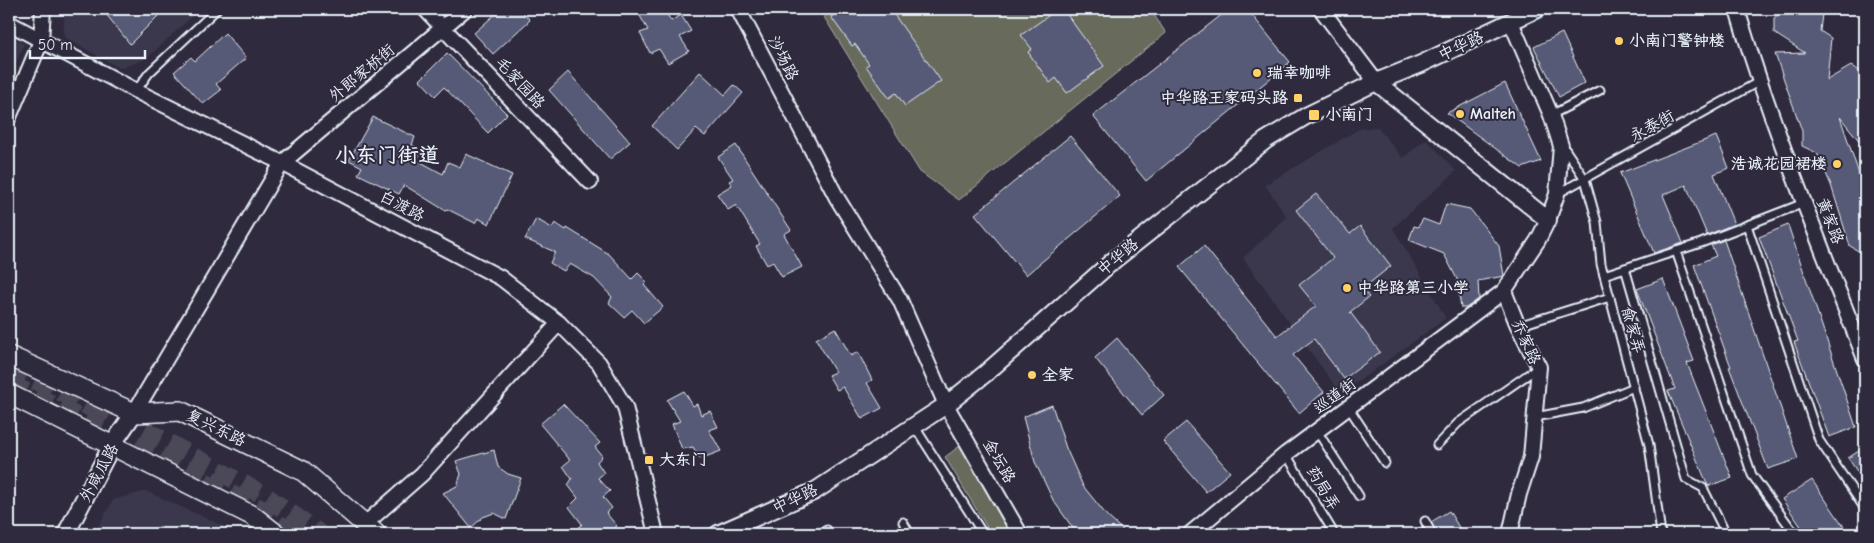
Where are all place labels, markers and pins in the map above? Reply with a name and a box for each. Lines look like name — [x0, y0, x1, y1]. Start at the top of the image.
place label: 小南门警钟楼 — [1629, 32, 1725, 50]
marker: 小南门警钟楼 — [1613, 35, 1625, 47]
place label: 瑞幸咖啡 — [1267, 64, 1331, 82]
marker: 瑞幸咖啡 — [1251, 67, 1263, 79]
place label: 中华路王家码头路 — [1160, 89, 1288, 107]
marker: 中华路王家码头路 — [1292, 92, 1304, 104]
place label: Malteh — [1470, 105, 1516, 123]
place label: 小南门 — [1325, 106, 1373, 124]
marker: 小南门 — [1307, 108, 1321, 122]
marker: Malteh — [1454, 108, 1466, 120]
place label: 浩诚花园裙楼 — [1731, 155, 1827, 173]
marker: 浩诚花园裙楼 — [1831, 158, 1843, 170]
place label: 中华路第三小学 — [1357, 279, 1469, 297]
marker: 中华路第三小学 — [1341, 282, 1353, 294]
place label: 全家 — [1042, 366, 1074, 384]
marker: 全家 — [1026, 369, 1038, 381]
place label: 大东门 — [659, 451, 707, 469]
marker: 大东门 — [643, 454, 655, 466]

